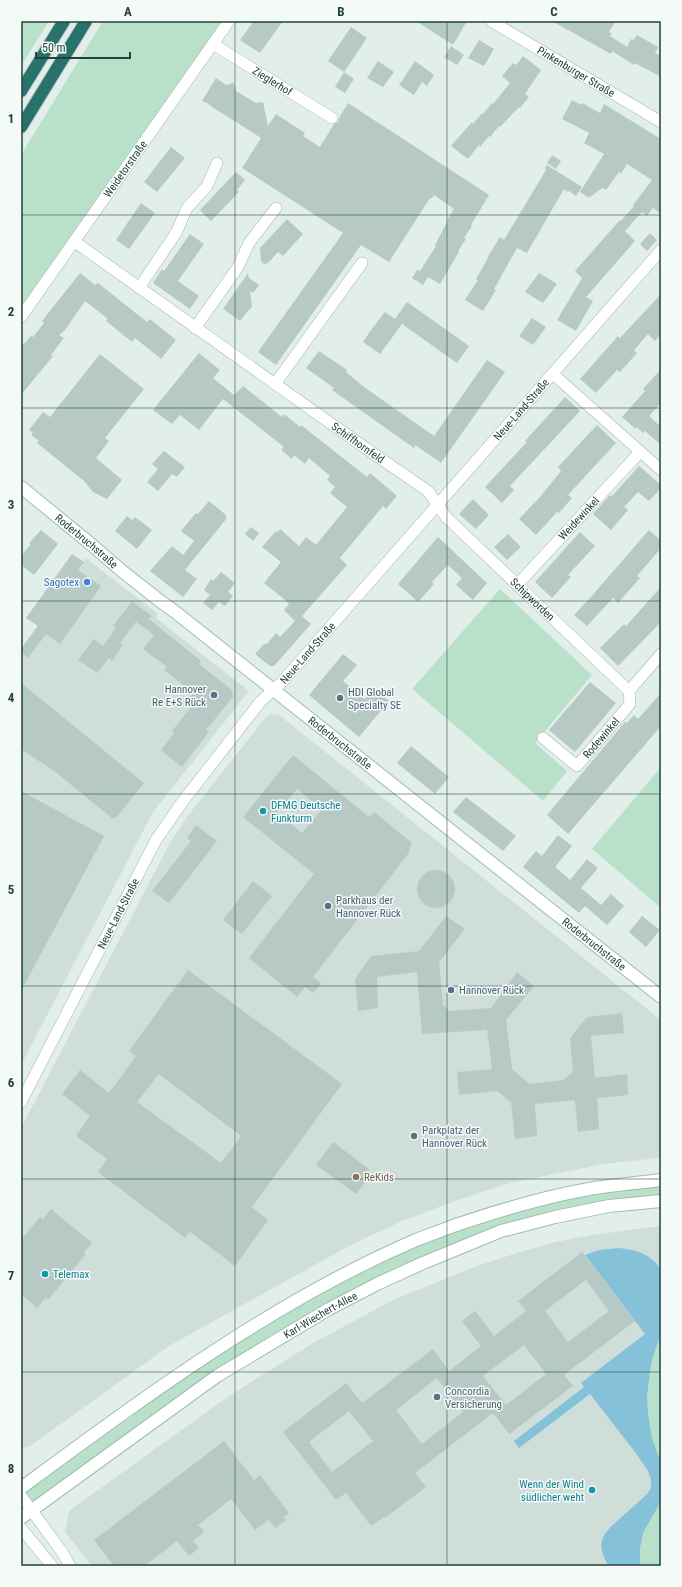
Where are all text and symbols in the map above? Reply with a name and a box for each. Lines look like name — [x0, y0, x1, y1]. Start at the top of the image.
text: A — [124, 4, 132, 19]
text: B — [337, 4, 345, 19]
text: C — [550, 4, 558, 19]
scale bar — [36, 34, 130, 60]
text: 50 m — [42, 41, 66, 55]
street label: Pinkenburger Straße — [535, 44, 617, 100]
street label: Zieglerhof — [250, 64, 295, 99]
text: 1 — [8, 111, 14, 126]
street label: Weidetorstraße — [101, 138, 150, 200]
text: 2 — [8, 304, 15, 319]
street label: Neue-Land-Straße — [491, 376, 552, 443]
street label: Schiffhornfeld — [329, 420, 387, 466]
street label: Weidewinkel — [556, 494, 602, 543]
text: 3 — [8, 497, 14, 512]
street label: Roderbruchstraße — [52, 512, 120, 571]
place label: Sagotex — [44, 576, 79, 589]
street label: Schipworden — [507, 576, 557, 624]
marker: Sagotex — [82, 577, 92, 587]
street label: Neue-Land-Straße — [277, 620, 338, 687]
place label: Hannover Re E+S Rück — [152, 683, 207, 709]
place label: HDI Global Specialty SE — [348, 686, 402, 712]
text: 4 — [8, 690, 15, 705]
marker: Hannover Re E+S Rück — [209, 690, 219, 700]
marker: HDI Global Specialty SE — [335, 693, 345, 703]
street label: Roderbruchstraße — [305, 714, 374, 772]
street label: Rodewinkel — [580, 715, 622, 761]
place label: DFMG Deutsche Funkturm — [271, 799, 340, 825]
marker: DFMG Deutsche Funkturm — [258, 806, 268, 816]
street label: Neue-Land-Straße — [95, 876, 142, 951]
text: 5 — [8, 882, 15, 897]
place label: Parkhaus der Hannover Rück — [336, 894, 401, 920]
marker: Parkhaus der Hannover Rück — [323, 901, 333, 911]
street label: Roderbruchstraße — [559, 915, 628, 974]
place label: Hannover Rück — [459, 984, 524, 997]
marker: Hannover Rück — [446, 985, 456, 995]
text: 6 — [8, 1075, 15, 1090]
place label: Parkplatz der Hannover Rück — [422, 1124, 487, 1150]
marker: Parkplatz der Hannover Rück — [409, 1131, 419, 1141]
place label: ReKids — [364, 1171, 394, 1184]
marker: ReKids — [351, 1172, 361, 1182]
text: 7 — [8, 1268, 15, 1283]
place label: Telemax — [53, 1268, 90, 1281]
marker: Telemax — [40, 1269, 50, 1279]
street label: Karl-Wiechert-Allee — [281, 1289, 360, 1342]
place label: Concordia Versicherung — [445, 1385, 502, 1411]
marker: Concordia Versicherung — [432, 1392, 442, 1402]
text: 8 — [8, 1461, 14, 1476]
place label: Wenn der Wind südlicher weht — [519, 1478, 584, 1504]
marker: Wenn der Wind südlicher weht — [587, 1485, 597, 1495]

